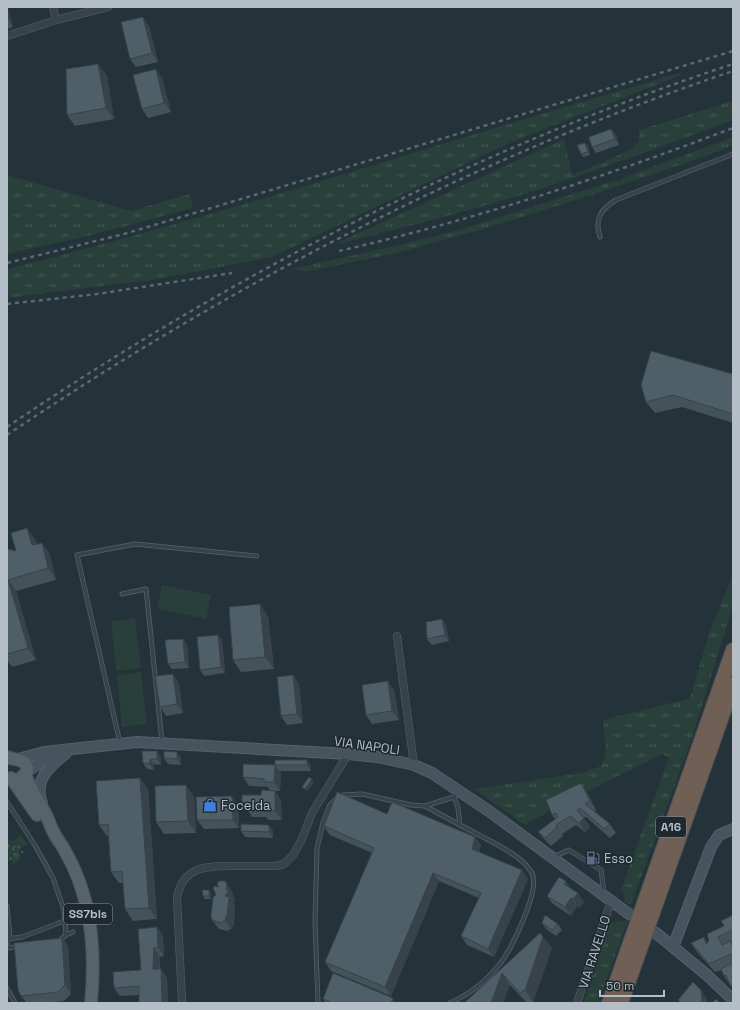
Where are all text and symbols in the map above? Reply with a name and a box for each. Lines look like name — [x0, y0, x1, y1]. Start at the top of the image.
street label: VIA NAPOLI — [333, 732, 401, 759]
shop icon: Focelda — [202, 797, 218, 813]
place label: Focelda — [221, 797, 271, 814]
road number: A16 — [656, 817, 686, 837]
fuel station icon: Esso — [585, 850, 601, 866]
place label: Esso — [604, 850, 633, 867]
road number: SS7bis — [64, 904, 112, 924]
street label: VIA RAVELLO — [575, 913, 614, 991]
scale bar — [600, 972, 664, 998]
text: 50 m — [606, 978, 634, 994]

